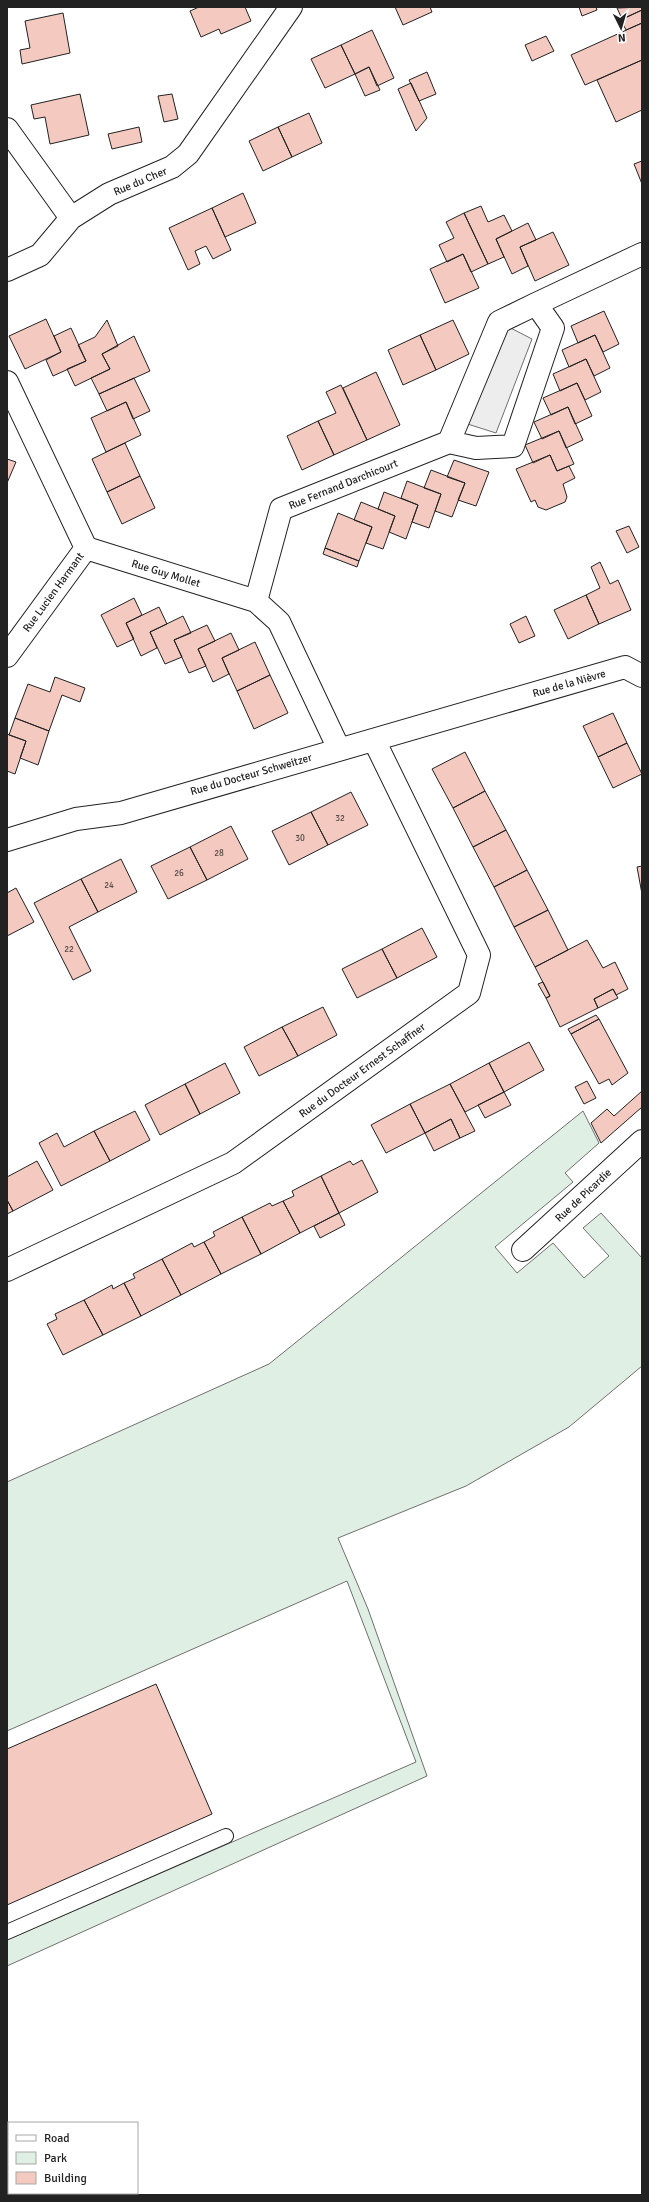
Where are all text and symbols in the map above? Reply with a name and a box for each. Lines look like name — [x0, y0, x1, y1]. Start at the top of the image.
north arrow — [601, 8, 641, 48]
text: N — [617, 31, 626, 44]
street label: Rue du Cher — [112, 164, 169, 199]
street label: Rue Fernand Darchicourt — [287, 457, 400, 512]
street label: Rue Lucien Harmant — [20, 550, 87, 635]
street label: Rue Guy Mollet — [130, 557, 202, 590]
street label: Rue de la Nièvre — [531, 667, 607, 700]
street label: Rue du Docteur Schweitzer — [189, 751, 313, 798]
house number: 32 — [335, 813, 345, 824]
house number: 30 — [295, 833, 305, 844]
house number: 28 — [214, 848, 224, 859]
house number: 26 — [174, 868, 184, 879]
house number: 24 — [104, 880, 114, 891]
house number: 22 — [64, 944, 74, 955]
street label: Rue du Docteur Ernest Schaffner — [297, 1020, 428, 1121]
street label: Rue de Picardie — [552, 1166, 614, 1225]
legend — [8, 2122, 138, 2194]
text: Road — [44, 2131, 70, 2146]
text: Park — [44, 2151, 67, 2166]
text: Building — [44, 2171, 87, 2186]

